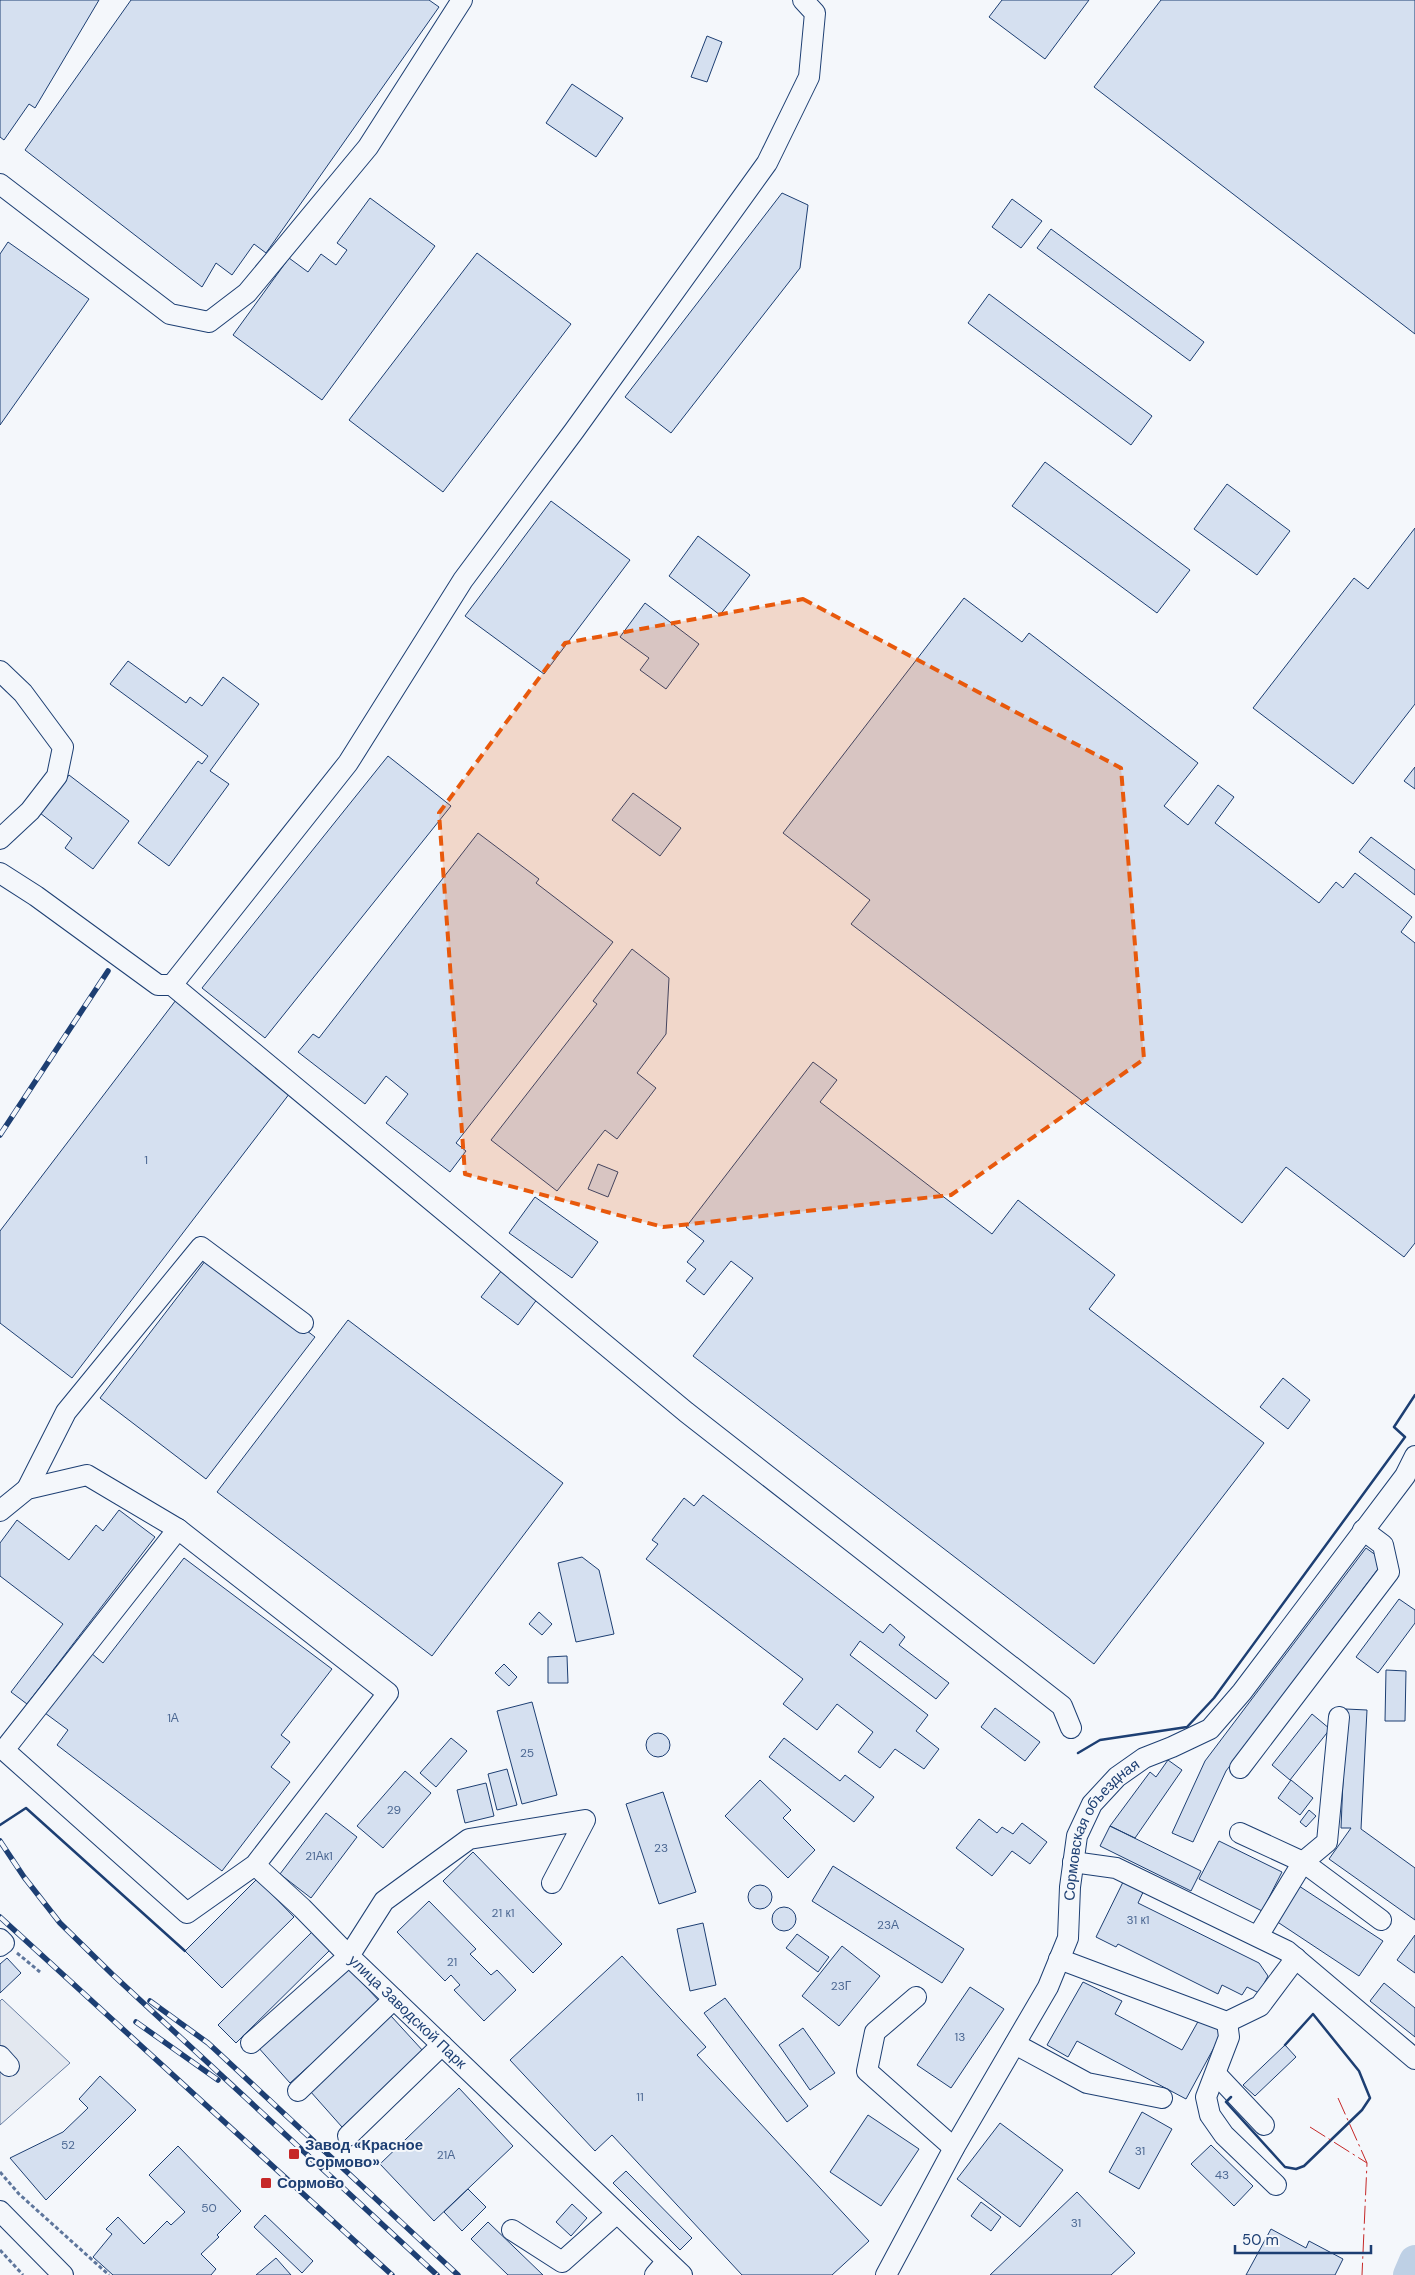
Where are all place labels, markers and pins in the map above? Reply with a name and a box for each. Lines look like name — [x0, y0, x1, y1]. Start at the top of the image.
place label: Завод «Красное Сормово» — [305, 2135, 423, 2172]
marker: Завод «Красное Сормово» — [287, 2147, 301, 2161]
place label: Сормово — [277, 2173, 344, 2193]
marker: Сормово — [259, 2176, 273, 2190]

